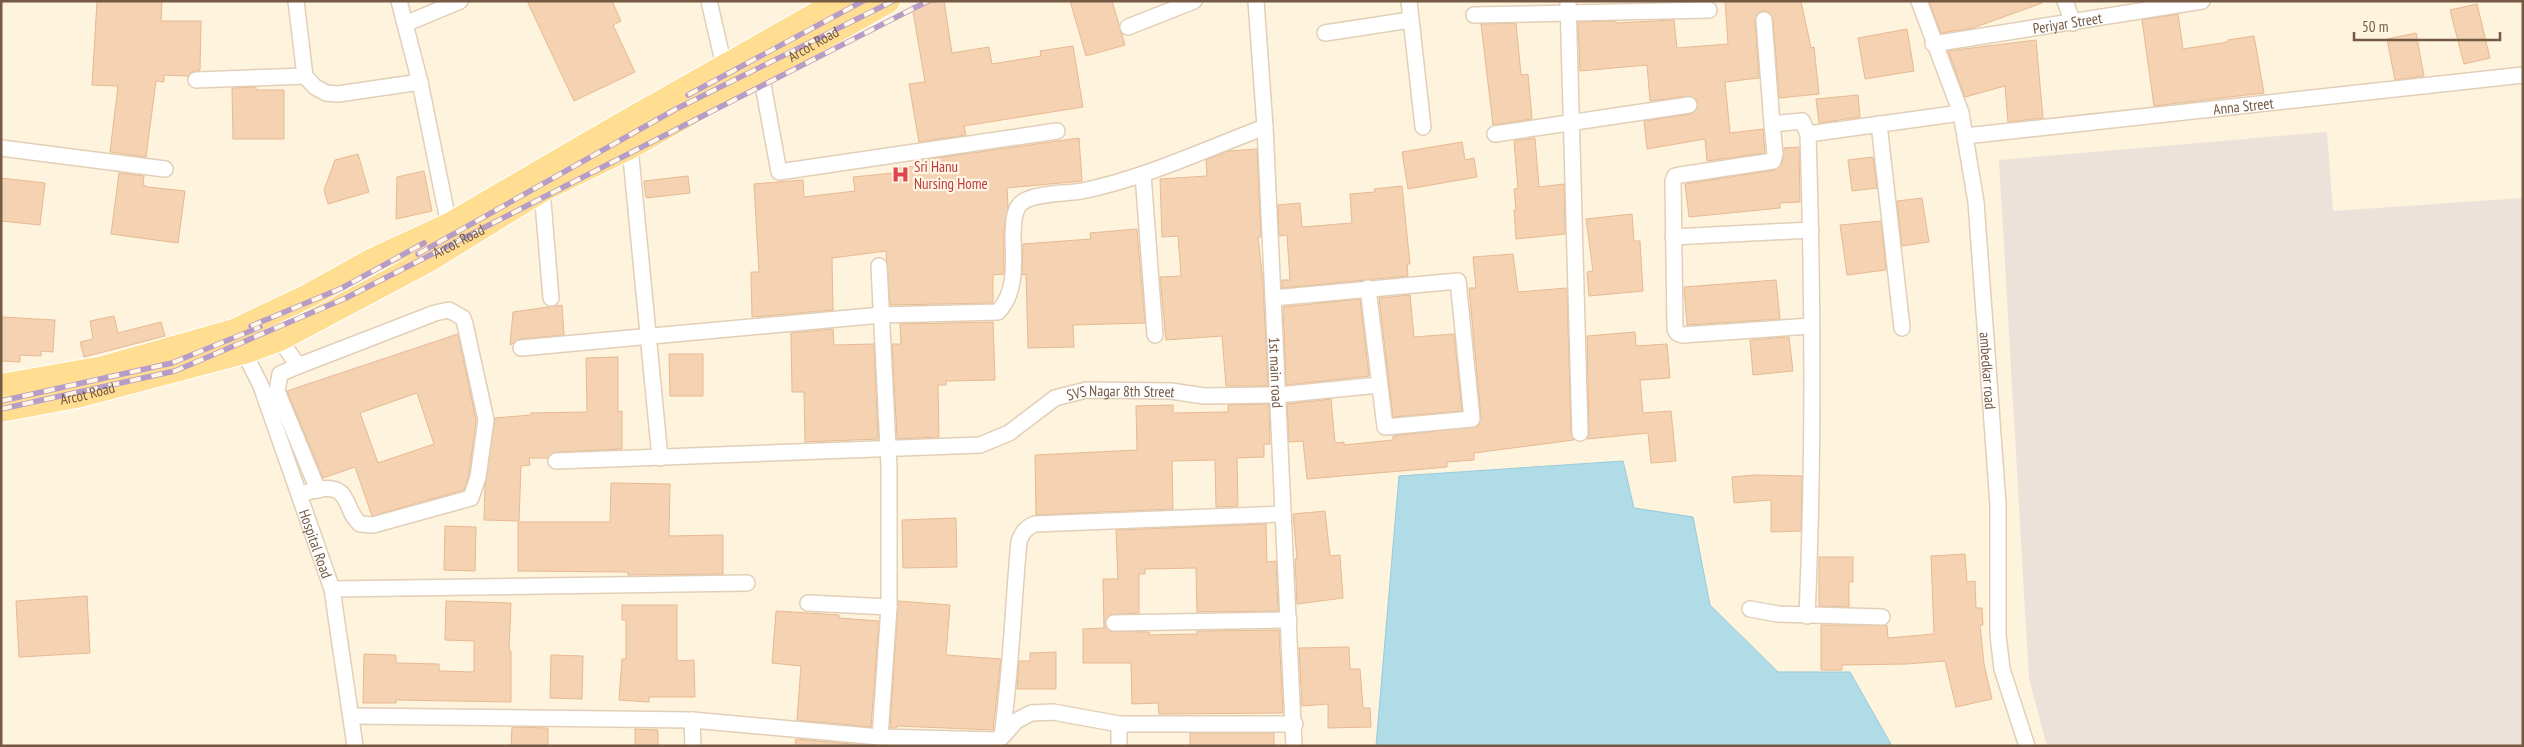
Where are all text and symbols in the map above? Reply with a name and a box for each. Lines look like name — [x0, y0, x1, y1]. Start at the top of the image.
street label: Periyar Street — [2031, 8, 2103, 37]
scale bar — [2354, 10, 2500, 42]
text: 50 m — [2362, 17, 2388, 36]
street label: Arcot Road — [784, 21, 842, 65]
street label: Anna Street — [2212, 93, 2274, 118]
place label: Sri Hanu Nursing Home — [914, 157, 988, 193]
hospital icon: Sri Hanu Nursing Home — [890, 165, 910, 185]
street label: Arcot Road — [429, 220, 487, 262]
street label: ambedkar road — [1976, 331, 2001, 410]
street label: 1st main road — [1265, 336, 1288, 408]
street label: Arcot Road — [58, 377, 117, 408]
street label: SVS Nagar 8th Street — [1064, 380, 1176, 404]
street label: Hospital Road — [295, 507, 337, 581]

